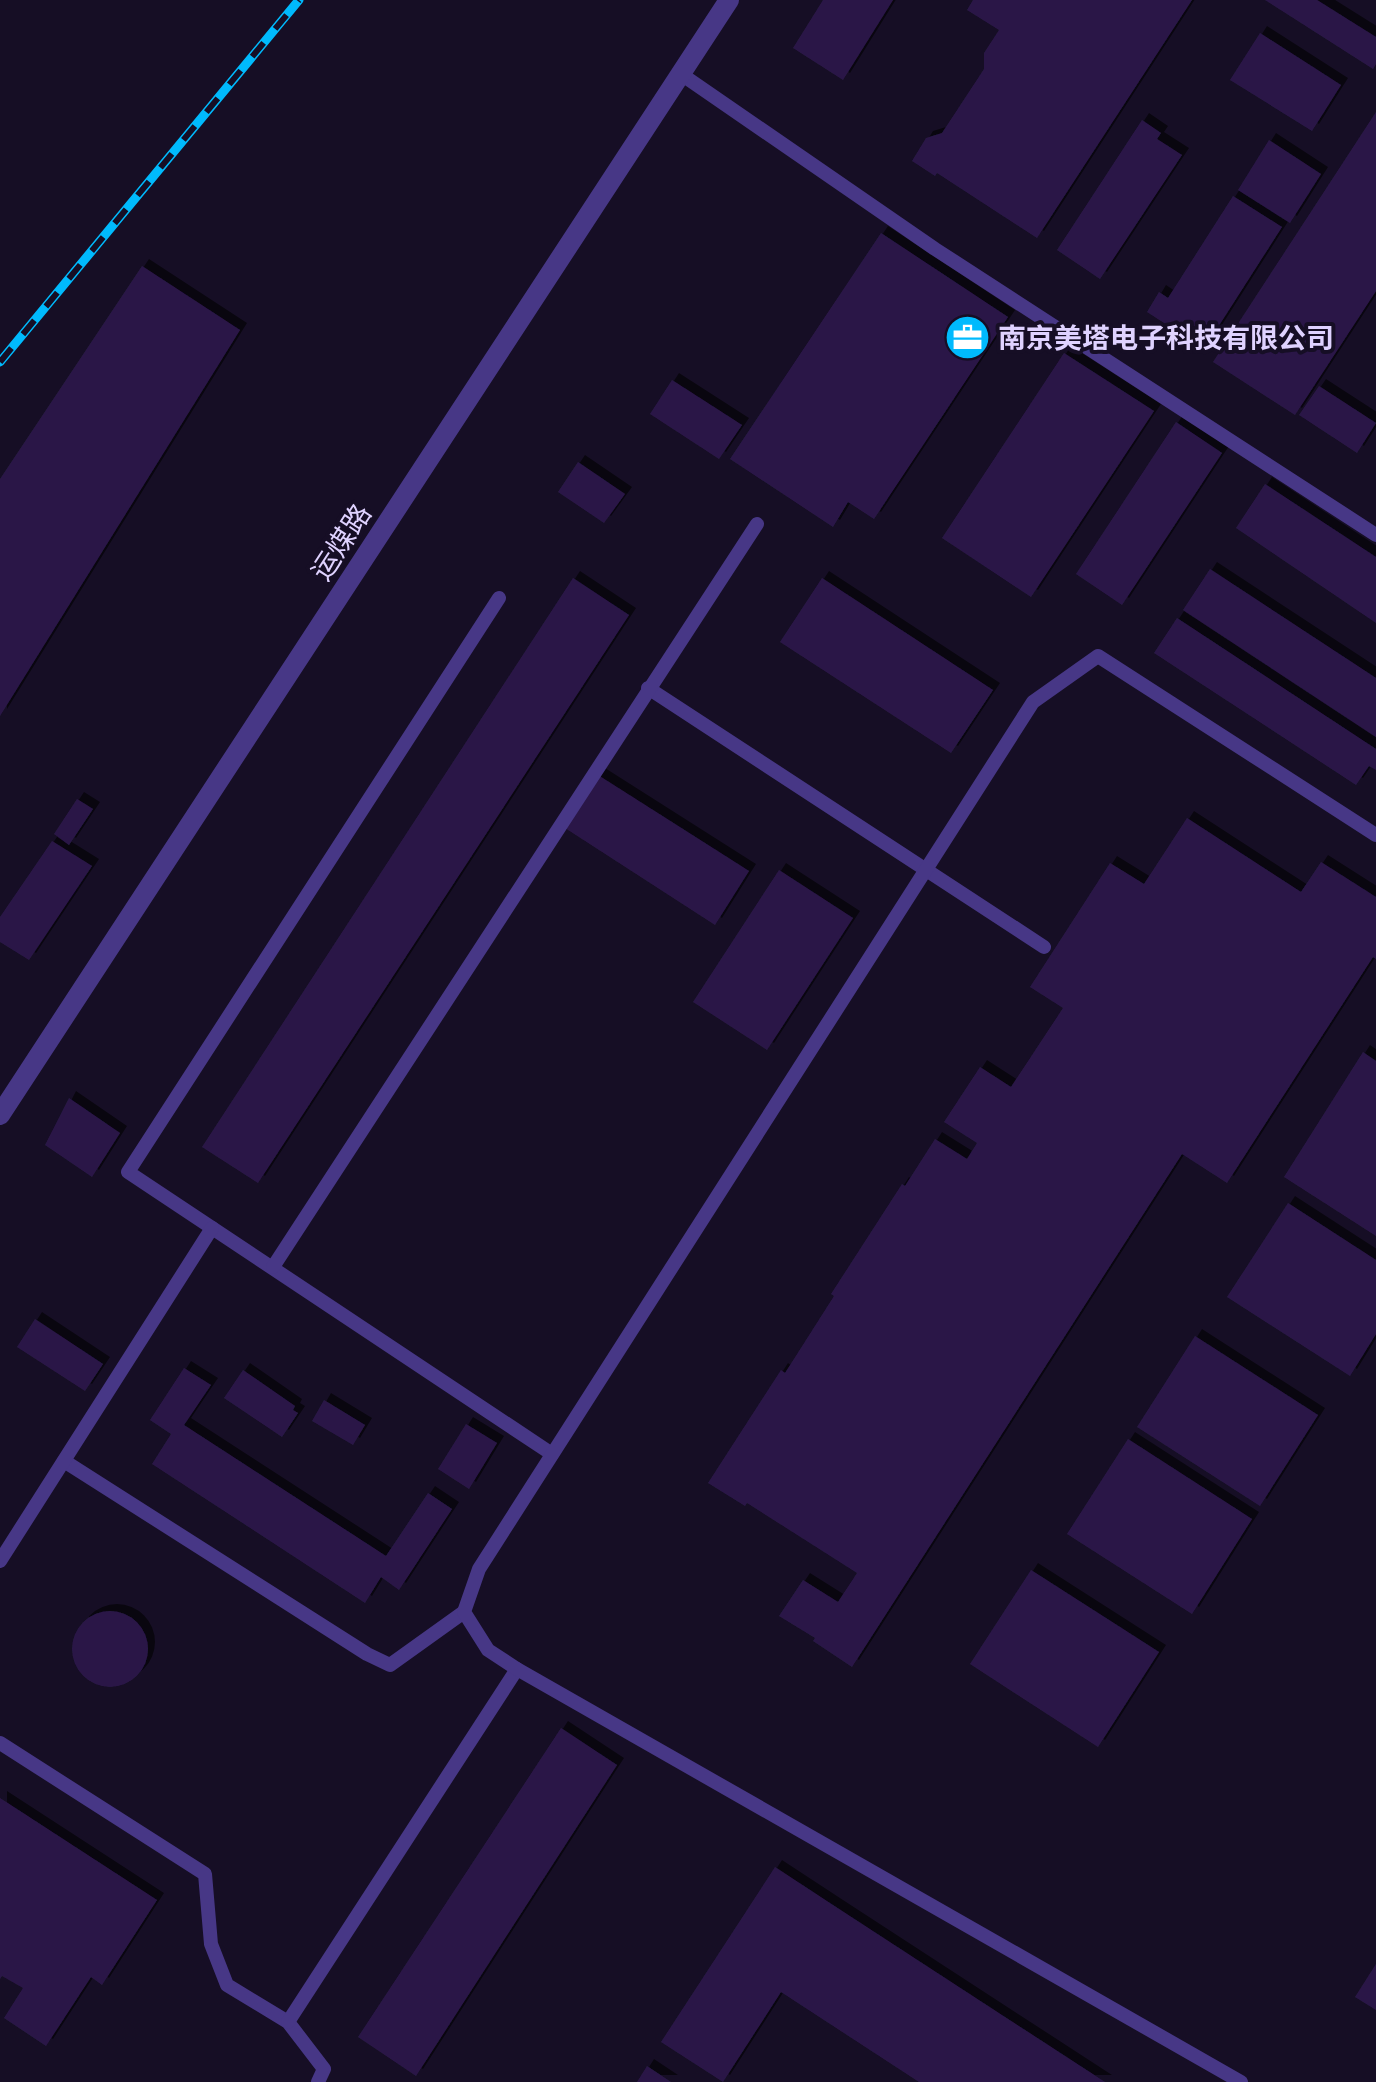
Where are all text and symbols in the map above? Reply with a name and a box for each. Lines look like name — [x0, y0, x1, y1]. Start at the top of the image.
office icon: 南京美塔电子科技有限公司 — [943, 314, 991, 362]
place label: 南京美塔电子科技有限公司 — [998, 321, 1334, 354]
street label: 运煤路 — [304, 498, 377, 586]

